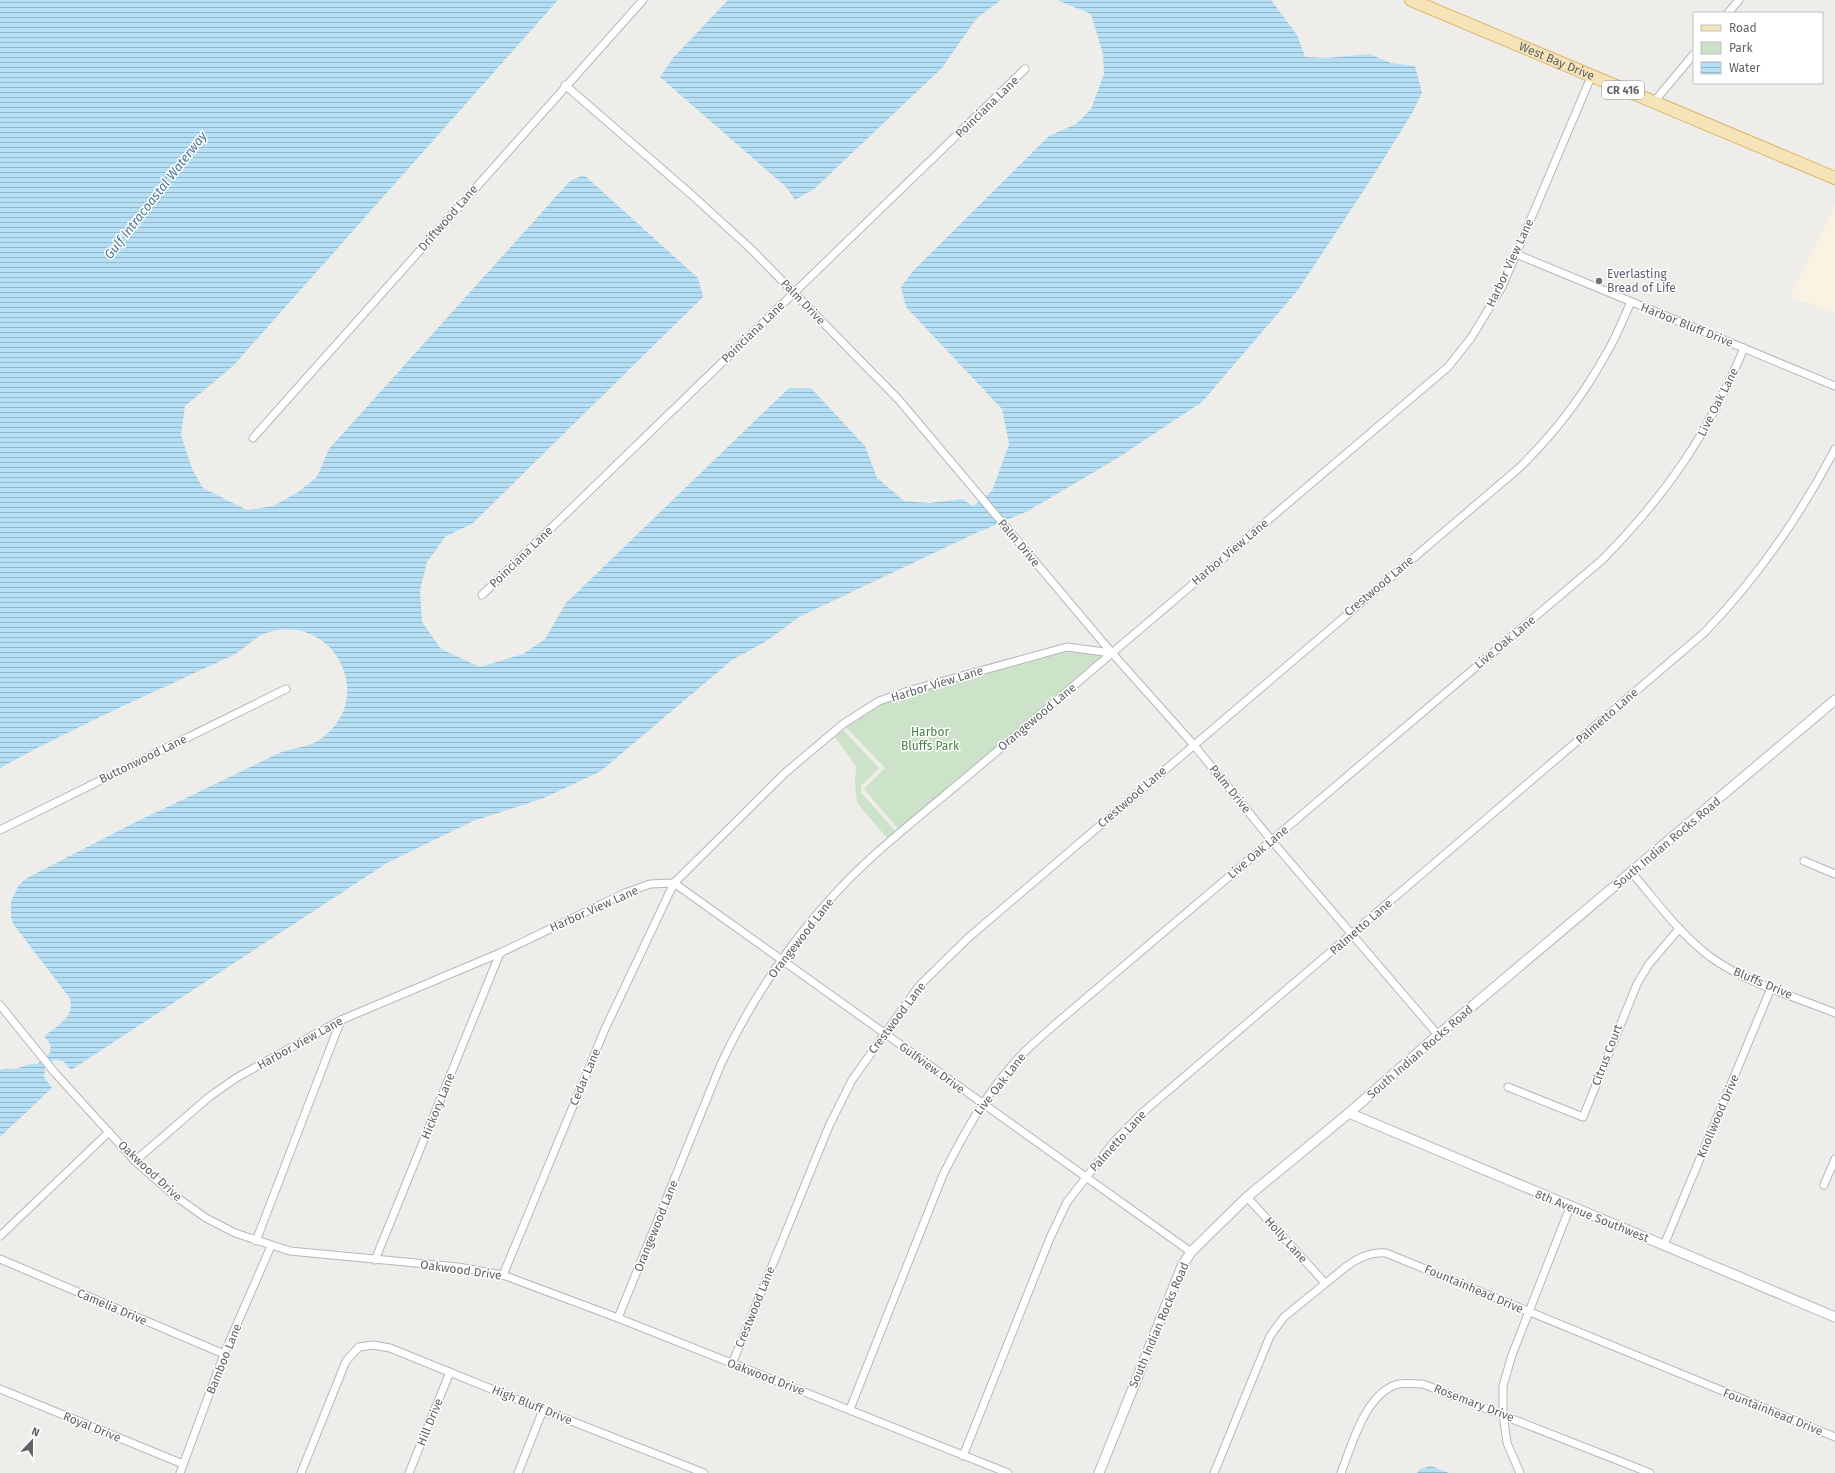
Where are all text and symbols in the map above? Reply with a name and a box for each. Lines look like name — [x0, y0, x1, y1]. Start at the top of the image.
legend — [1693, 12, 1823, 84]
text: Road — [1729, 21, 1757, 35]
street label: West Bay Drive — [1517, 39, 1596, 83]
text: Park — [1729, 41, 1753, 55]
text: Water — [1729, 61, 1761, 75]
street label: Poinciana Lane — [953, 73, 1021, 141]
road number: CR 416 — [1602, 81, 1644, 99]
water label: Gulf Intracoastal Waterway — [101, 128, 210, 262]
street label: Driftwood Lane — [415, 182, 481, 254]
street label: Harbor View Lane — [1483, 217, 1537, 309]
place label: Everlasting Bread of Life — [1607, 267, 1676, 295]
street label: Palm Drive — [778, 276, 828, 328]
marker: Everlasting Bread of Life — [1594, 276, 1604, 286]
street label: Poinciana Lane — [719, 298, 787, 366]
street label: Harbor Bluff Drive — [1639, 300, 1735, 350]
street label: Live Oak Lane — [1695, 365, 1741, 439]
street label: Palm Drive — [995, 516, 1043, 570]
street label: Harbor View Lane — [1189, 516, 1271, 588]
street label: Poinciana Lane — [487, 523, 555, 591]
street label: Crestwood Lane — [1341, 553, 1417, 619]
street label: Live Oak Lane — [1472, 613, 1538, 671]
street label: Harbor View Lane — [889, 663, 985, 705]
street label: Orangewood Lane — [995, 680, 1079, 754]
street label: Palmetto Lane — [1573, 685, 1641, 747]
park label: Harbor Bluffs Park — [901, 725, 960, 753]
street label: Buttonwood Lane — [97, 732, 189, 786]
street label: Palm Drive — [1206, 762, 1254, 816]
street label: Crestwood Lane — [1095, 763, 1169, 831]
street label: South Indian Rocks Road — [1611, 794, 1723, 892]
street label: Live Oak Lane — [1225, 823, 1291, 881]
street label: Harbor View Lane — [547, 883, 641, 935]
street label: Orangewood Lane — [765, 895, 837, 981]
street label: Palmetto Lane — [1327, 896, 1395, 958]
street label: Bluffs Drive — [1731, 964, 1795, 1002]
street label: Crestwood Lane — [865, 979, 929, 1057]
street label: South Indian Rocks Road — [1364, 1002, 1476, 1102]
street label: Harbor View Lane — [255, 1014, 345, 1072]
street label: Citrus Court — [1589, 1022, 1625, 1088]
street label: Gulfview Drive — [896, 1039, 968, 1097]
street label: Cedar Lane — [567, 1046, 603, 1108]
street label: Live Oak Lane — [971, 1050, 1029, 1118]
street label: Hickory Lane — [418, 1071, 458, 1141]
street label: Knollwood Drive — [1694, 1072, 1742, 1160]
street label: Palmetto Lane — [1087, 1107, 1149, 1175]
street label: Oakwood Drive — [115, 1138, 185, 1204]
street label: Orangewood Lane — [631, 1178, 681, 1274]
street label: 8th Avenue Southwest — [1533, 1187, 1651, 1245]
street label: Holly Lane — [1262, 1214, 1310, 1266]
street label: Oakwood Drive — [419, 1257, 503, 1283]
street label: South Indian Rocks Road — [1126, 1260, 1192, 1390]
street label: Fountainhead Drive — [1422, 1262, 1526, 1316]
street label: Crestwood Lane — [732, 1264, 778, 1350]
street label: Camelia Drive — [75, 1286, 149, 1328]
street label: Bamboo Lane — [204, 1322, 244, 1396]
street label: Oakwood Drive — [725, 1356, 807, 1398]
street label: Rosemary Drive — [1432, 1381, 1516, 1425]
street label: High Bluff Drive — [490, 1383, 574, 1427]
street label: Fountainhead Drive — [1721, 1386, 1825, 1438]
street label: Hill Drive — [414, 1396, 446, 1448]
street label: Royal Drive — [61, 1409, 123, 1445]
north arrow — [12, 1421, 52, 1461]
text: N — [30, 1425, 41, 1440]

